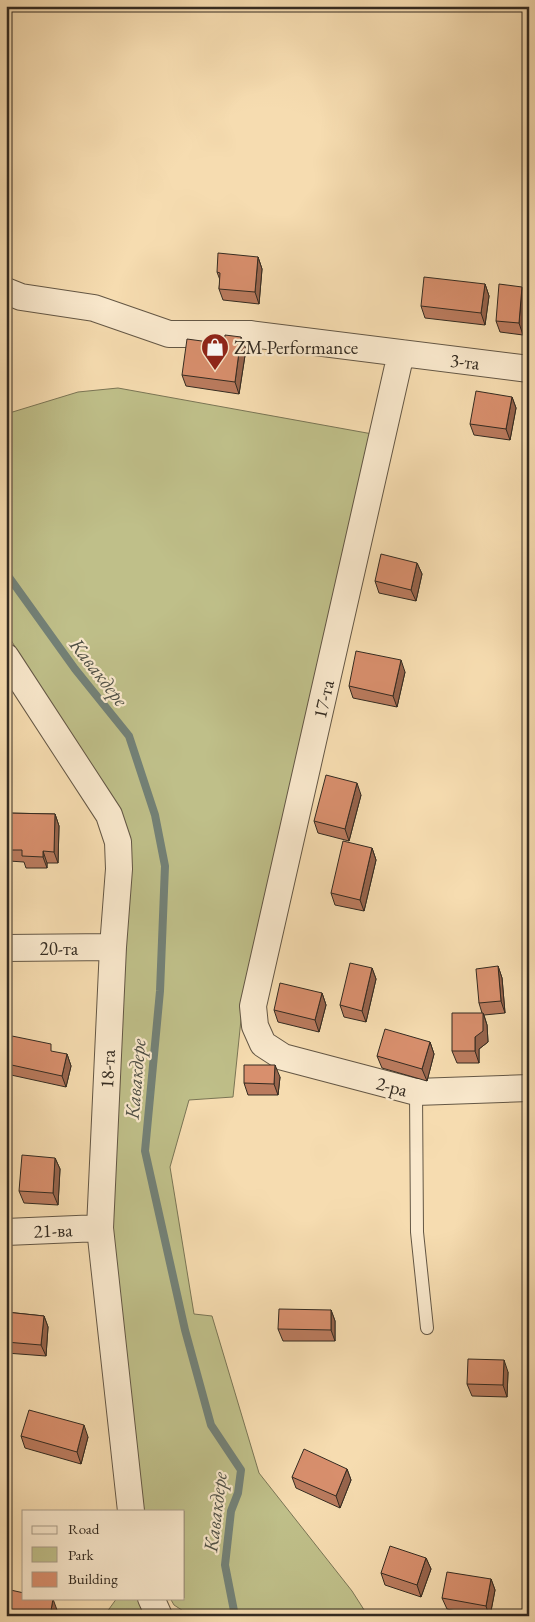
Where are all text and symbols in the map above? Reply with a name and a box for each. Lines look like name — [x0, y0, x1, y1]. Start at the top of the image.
shop icon: ZM Performance — [200, 332, 230, 371]
place label: ZM Performance — [234, 335, 358, 360]
street label: 3-та — [449, 347, 482, 376]
water label: Кавакдере — [63, 632, 134, 712]
street label: 17-та — [307, 677, 340, 721]
street label: 20-та — [40, 936, 79, 961]
water label: Кавакдере — [118, 1038, 151, 1121]
street label: 18-та — [94, 1049, 121, 1089]
street label: 2-ра — [373, 1070, 411, 1103]
street label: 21-ва — [33, 1217, 73, 1244]
water label: Кавакдере — [197, 1470, 233, 1554]
legend — [22, 1510, 185, 1600]
text: Road — [68, 1519, 100, 1538]
text: Park — [68, 1545, 95, 1564]
text: Building — [68, 1569, 118, 1588]

